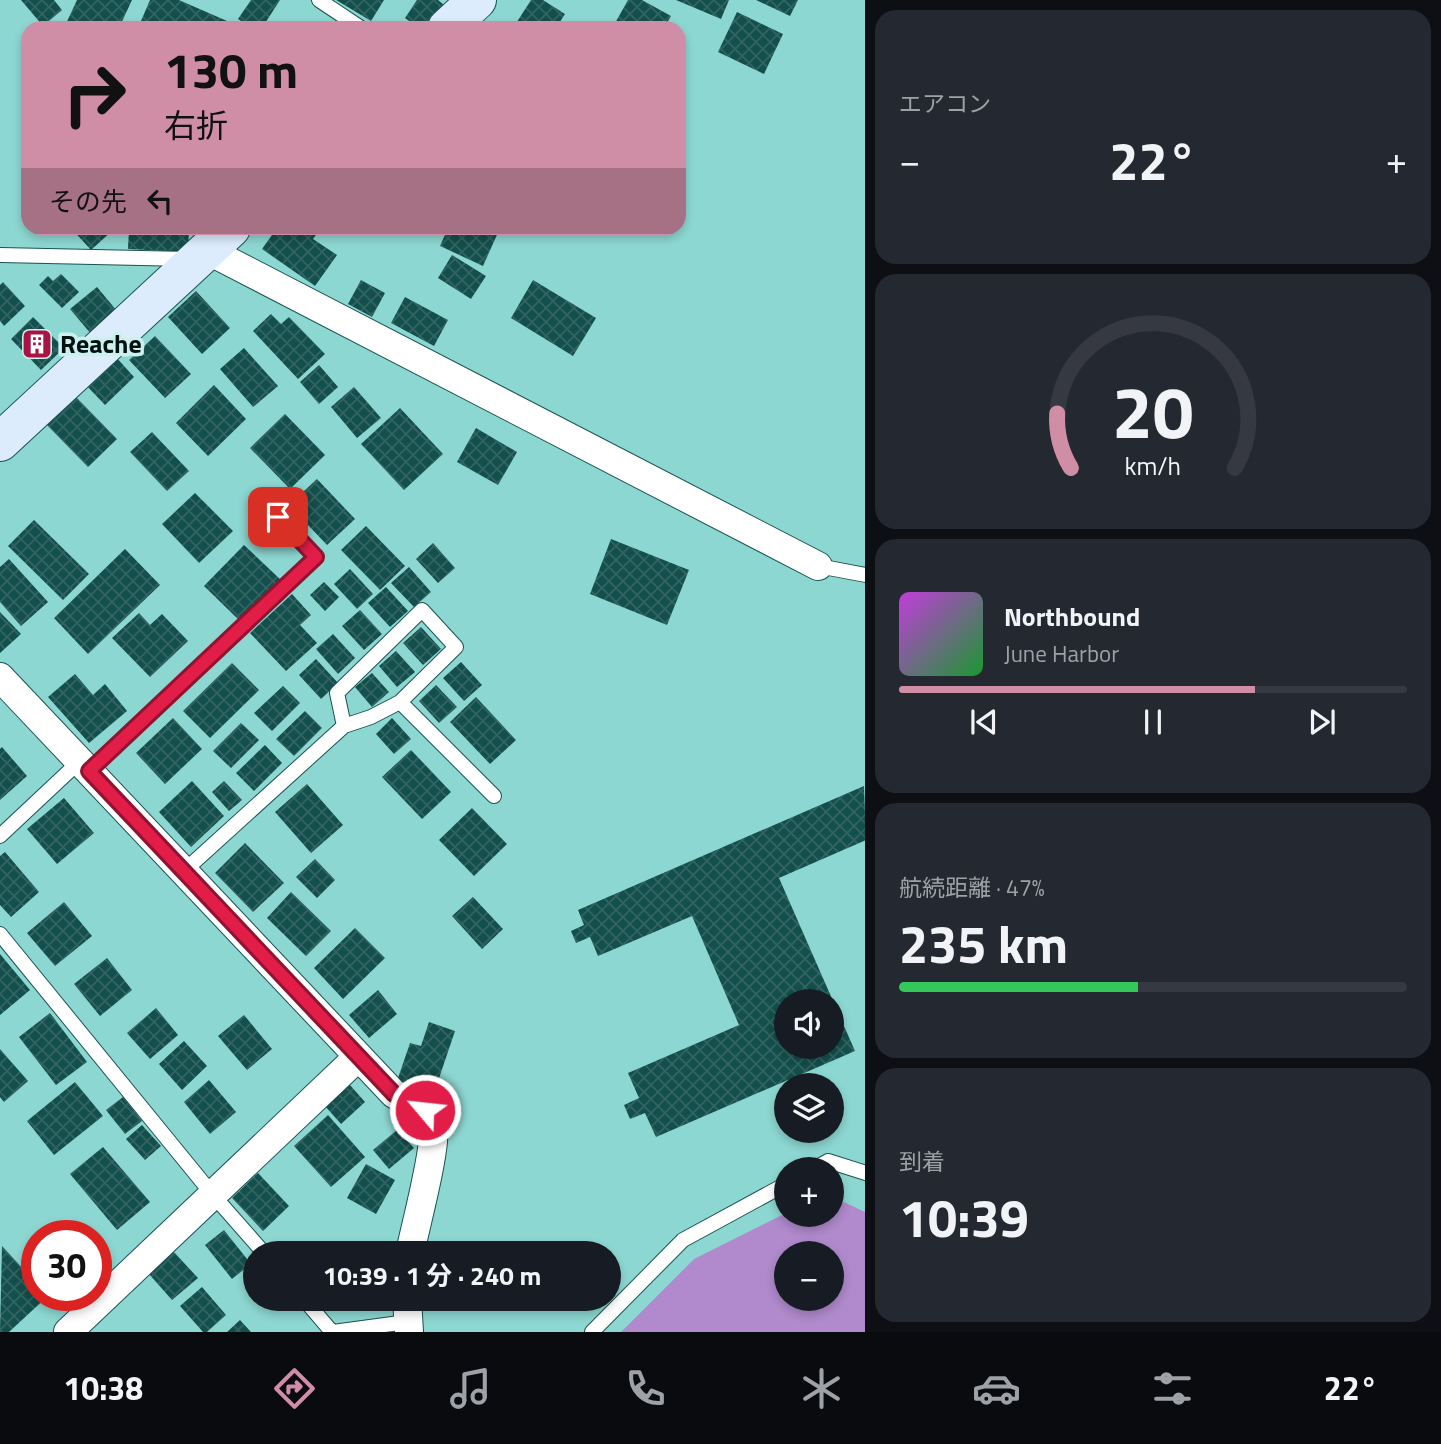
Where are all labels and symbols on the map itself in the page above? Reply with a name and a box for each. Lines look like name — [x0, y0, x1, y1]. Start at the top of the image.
place label: Reache — [60, 324, 142, 363]
building icon: Reache — [20, 327, 54, 361]
pin — [248, 487, 308, 547]
position arrow — [388, 1073, 462, 1147]
speed limit sign: 30 — [21, 1220, 112, 1311]

